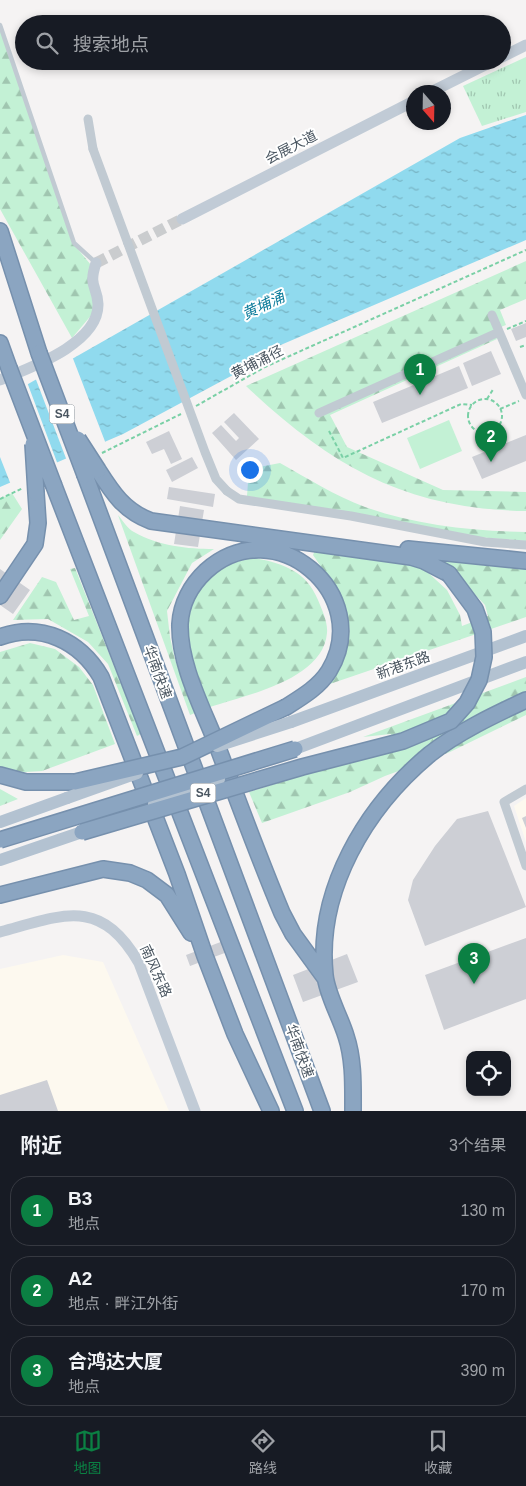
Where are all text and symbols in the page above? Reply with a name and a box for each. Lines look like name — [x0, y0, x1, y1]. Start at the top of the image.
search box — [15, 15, 511, 70]
icon: search — [33, 29, 61, 57]
text: 搜索地点 — [73, 34, 149, 55]
north arrow — [406, 85, 451, 130]
street label: 会展大道 — [262, 127, 320, 167]
water label: 黄埔涌 — [239, 287, 289, 323]
street label: 黄埔涌径 — [228, 342, 286, 382]
pin: 1 — [404, 354, 436, 395]
road number: S4 — [50, 404, 74, 424]
pin: 2 — [475, 421, 507, 462]
your location — [237, 457, 263, 483]
street label: 华南快速 — [141, 643, 175, 701]
street label: 新港东路 — [374, 648, 432, 682]
road number: S4 — [190, 784, 216, 802]
street label: 南风东路 — [137, 942, 175, 1000]
pin: 3 — [458, 943, 490, 984]
street label: 华南快速 — [283, 1022, 317, 1080]
map controls — [466, 1051, 511, 1096]
button: locate — [466, 1051, 511, 1096]
text: 附近 — [20, 1134, 62, 1157]
text: 3个结果 — [449, 1137, 506, 1154]
text: B3 — [68, 1188, 92, 1209]
text: 1 — [33, 1202, 41, 1219]
text: 130 m — [461, 1202, 505, 1219]
text: 地点 — [68, 1215, 100, 1232]
text: A2 — [68, 1268, 92, 1289]
text: 2 — [33, 1282, 41, 1299]
text: 170 m — [461, 1282, 505, 1299]
text: 地点 · 畔江外街 — [68, 1295, 178, 1312]
text: 合鸿达大厦 — [68, 1351, 163, 1372]
text: 3 — [33, 1362, 41, 1379]
text: 390 m — [461, 1362, 505, 1379]
text: 地点 — [68, 1378, 100, 1395]
tab: 地图 — [74, 1427, 102, 1477]
tab: 路线 — [249, 1427, 277, 1477]
tab: 收藏 — [424, 1427, 452, 1477]

